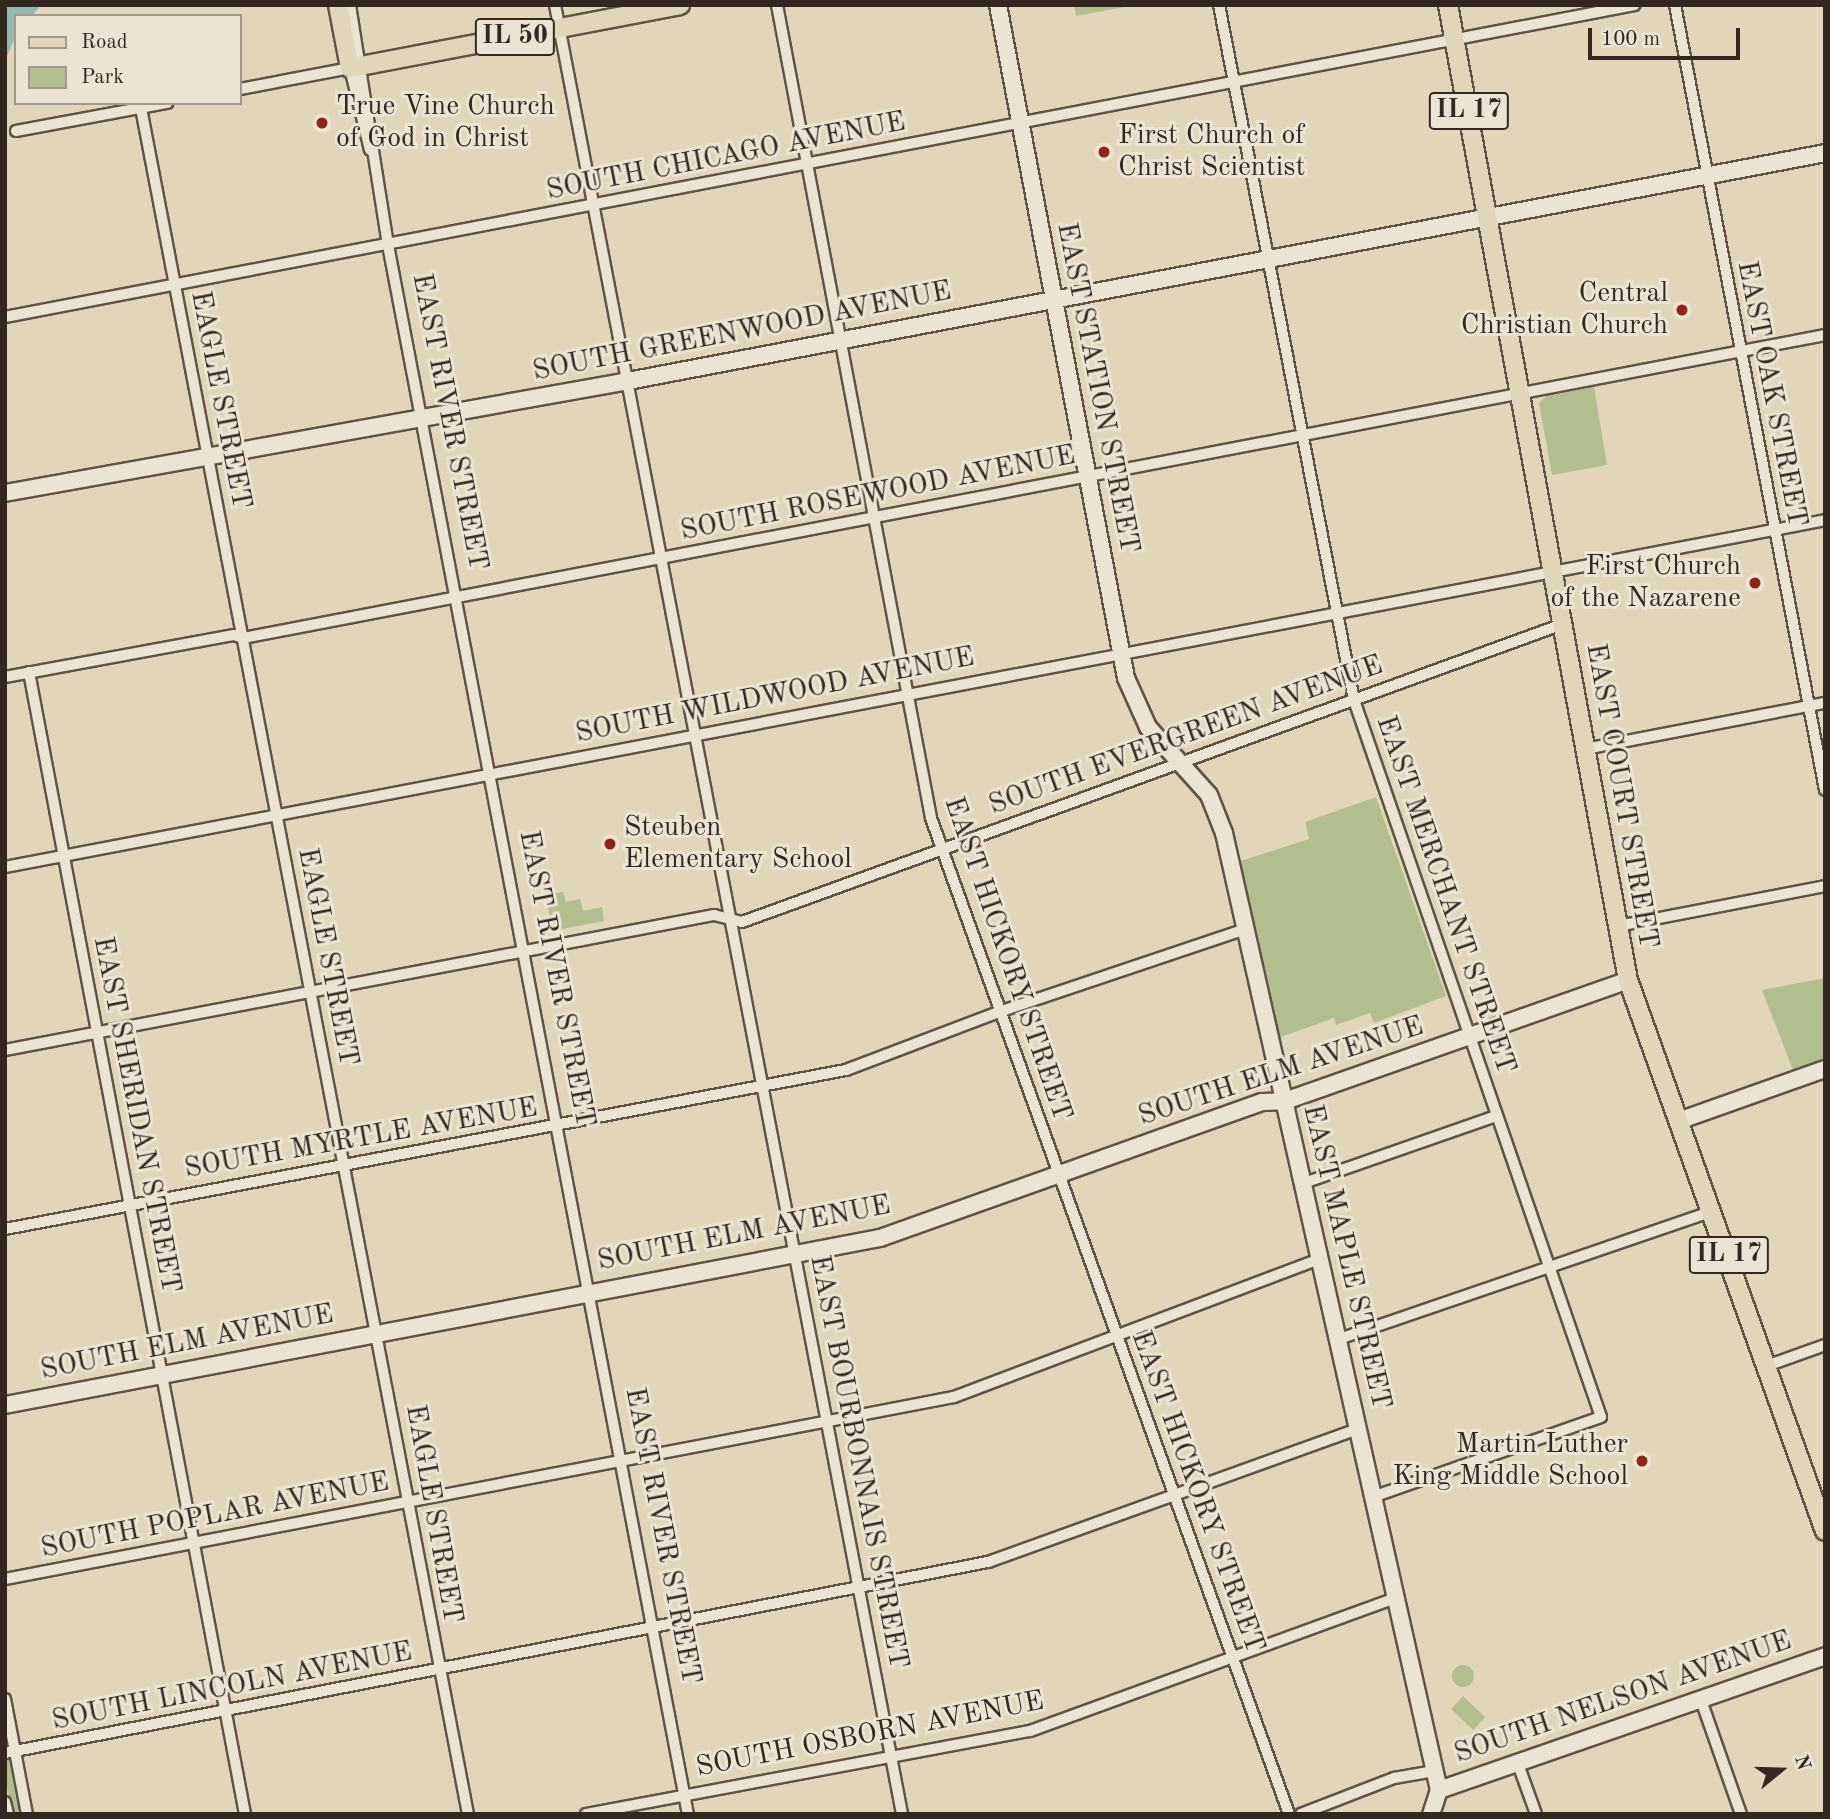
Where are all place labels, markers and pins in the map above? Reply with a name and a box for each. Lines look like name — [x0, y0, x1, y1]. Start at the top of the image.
place label: True Vine Church of God in Christ — [336, 90, 555, 156]
marker: True Vine Church of God in Christ — [314, 115, 330, 131]
place label: First Church of Christ Scientist — [1118, 119, 1305, 185]
marker: First Church of Christ Scientist — [1096, 144, 1112, 160]
place label: Central Christian Church — [1461, 277, 1668, 343]
marker: Central Christian Church — [1674, 302, 1690, 318]
place label: First Church of the Nazarene — [1550, 550, 1741, 616]
marker: First Church of the Nazarene — [1747, 575, 1763, 591]
place label: Steuben Elementary School — [624, 811, 852, 877]
marker: Steuben Elementary School — [602, 836, 618, 852]
place label: Martin Luther King Middle School — [1393, 1428, 1628, 1494]
marker: Martin Luther King Middle School — [1634, 1453, 1650, 1469]

